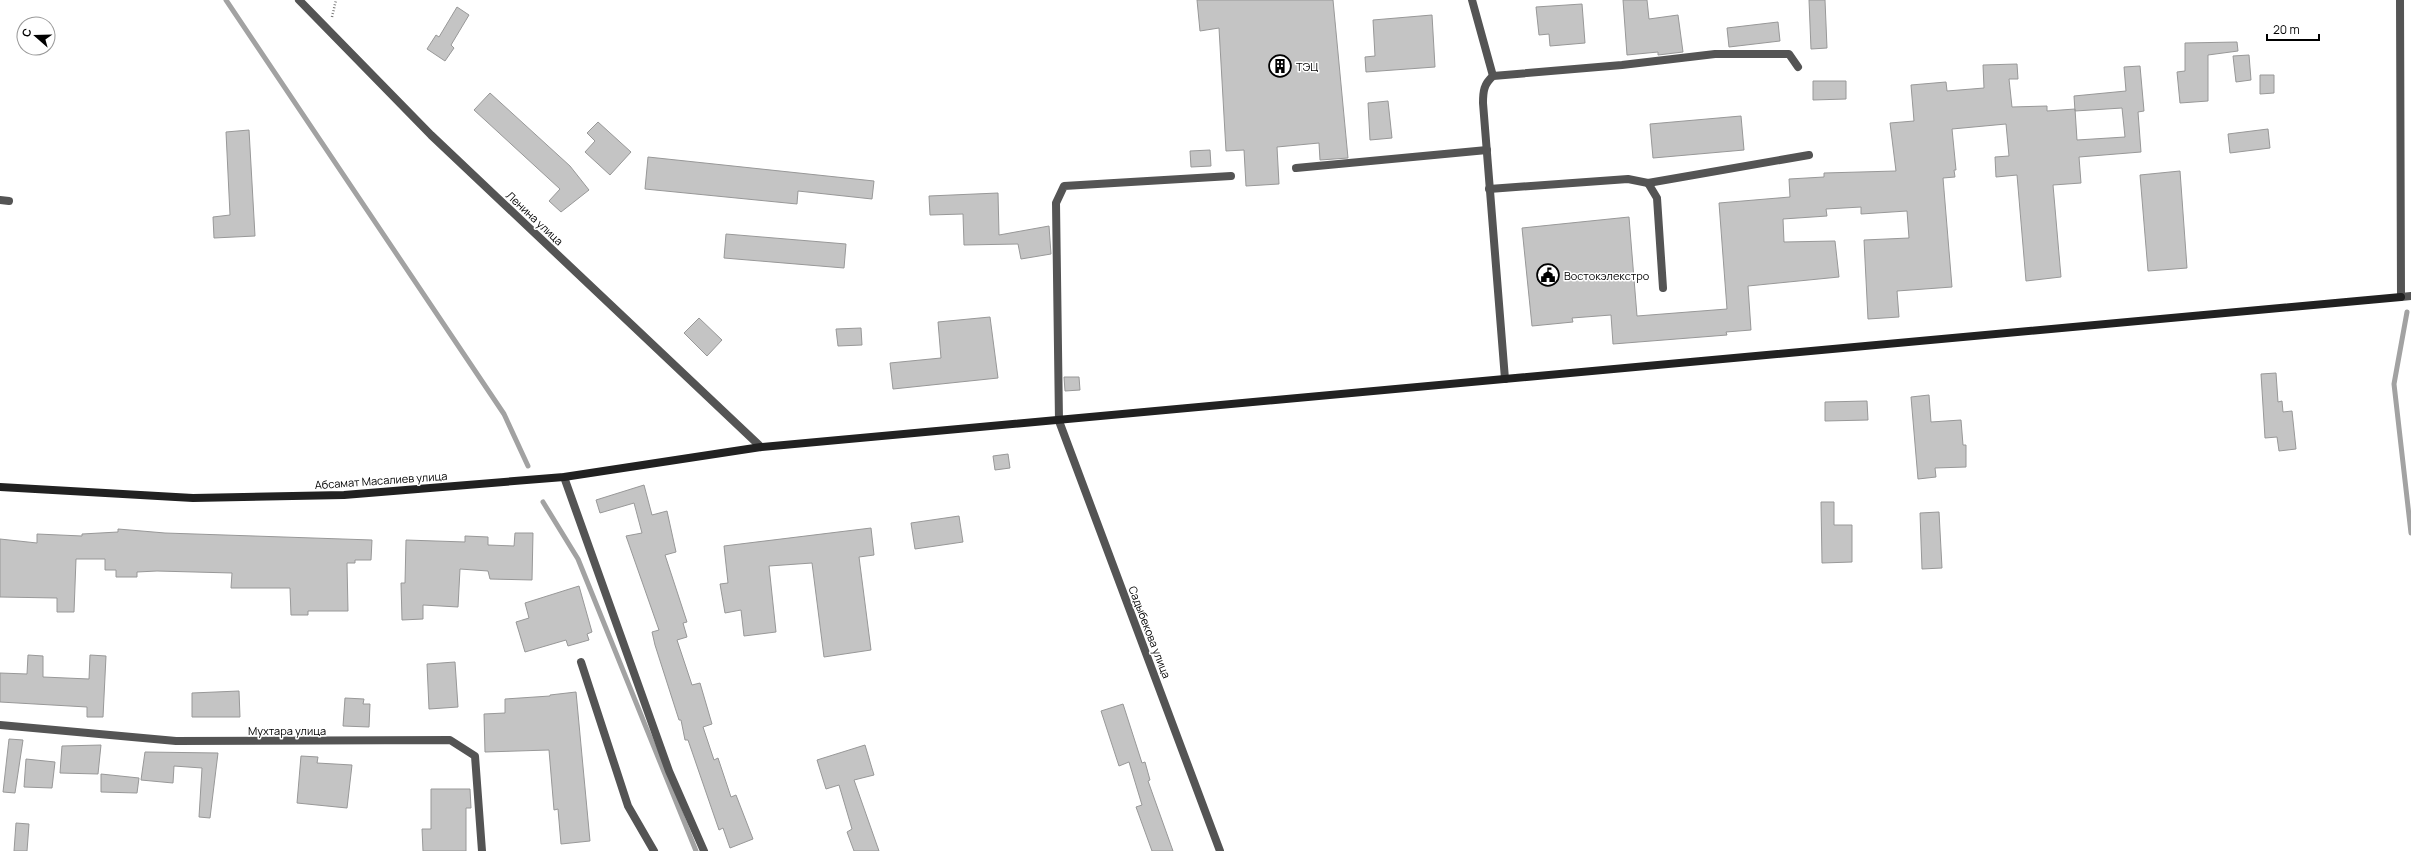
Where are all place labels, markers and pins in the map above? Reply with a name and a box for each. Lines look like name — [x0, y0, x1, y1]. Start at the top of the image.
building icon: ТЭЦ — [1267, 53, 1293, 79]
place label: ТЭЦ — [1296, 59, 1318, 74]
public building icon: Востокэлекстро — [1535, 262, 1561, 288]
place label: Востокэлекстро — [1564, 268, 1650, 283]

